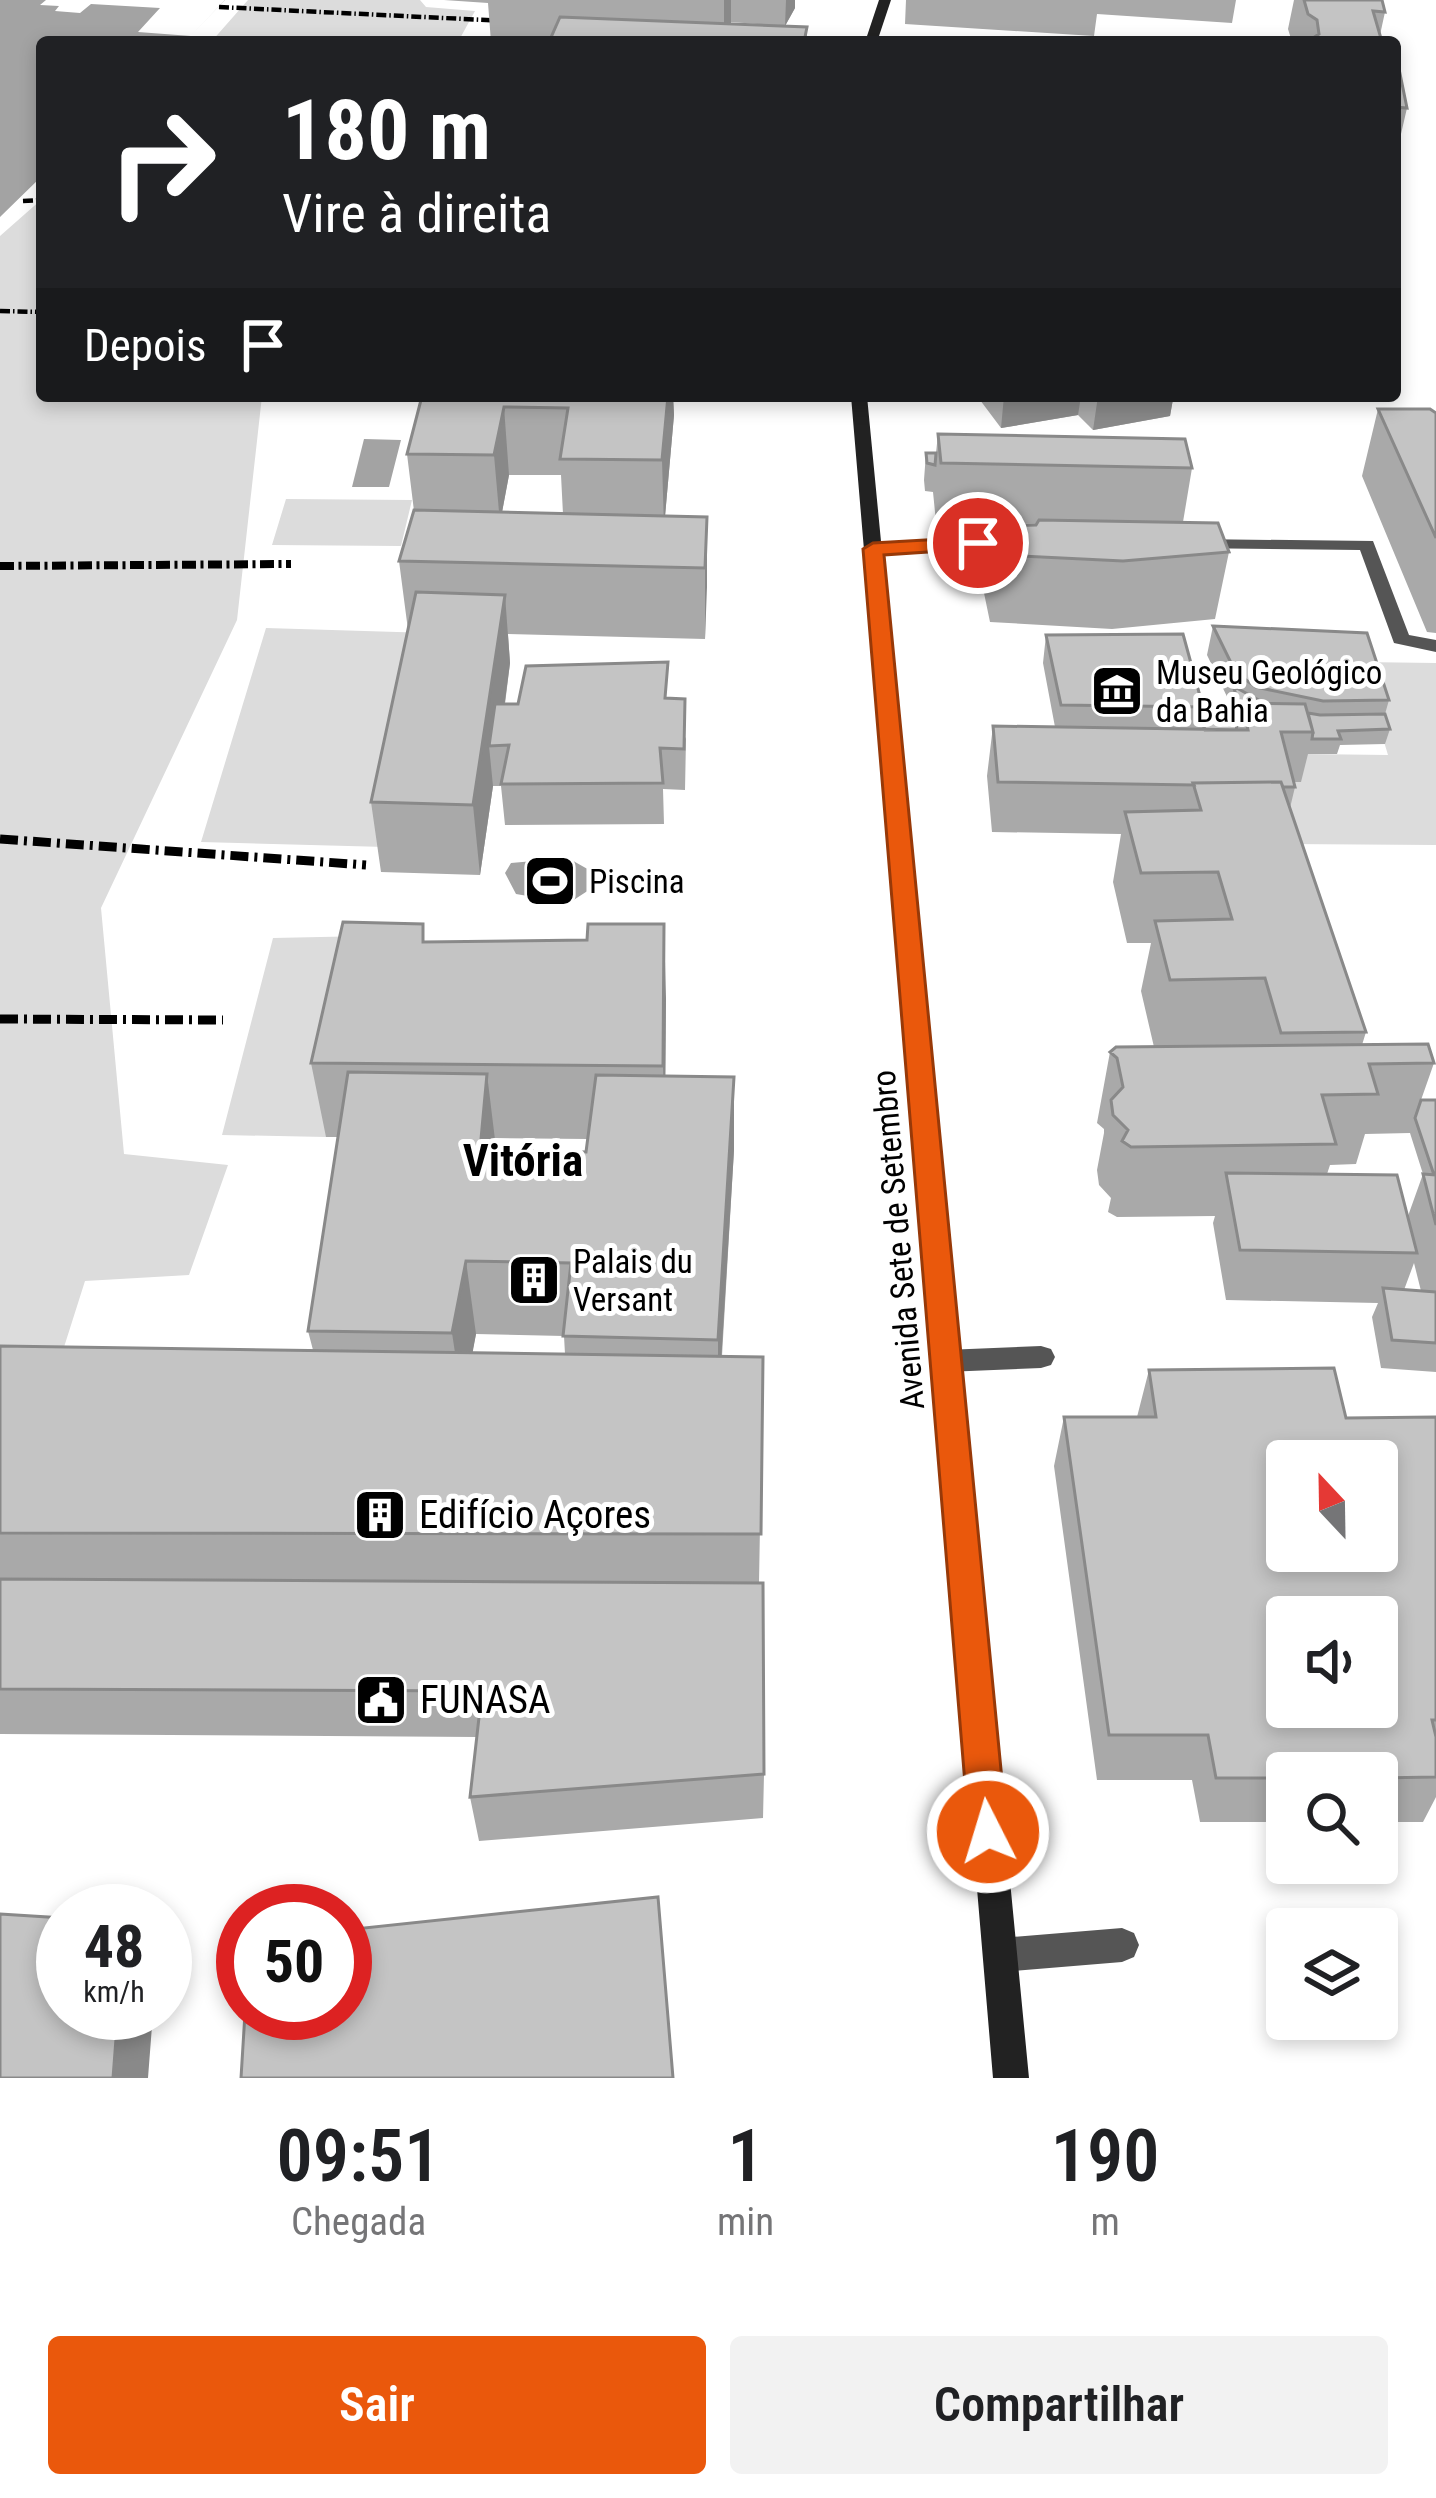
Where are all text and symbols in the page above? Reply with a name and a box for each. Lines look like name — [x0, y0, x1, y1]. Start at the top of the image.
text: 180 m — [282, 81, 491, 180]
icon: right — [84, 84, 240, 240]
text: Vire à direita — [282, 182, 551, 245]
icon: arrive — [230, 312, 296, 378]
text: Depois — [84, 319, 206, 372]
pin — [927, 492, 1029, 594]
icon: arrive — [945, 510, 1011, 576]
place label: Museu Geológico da Bahia — [1156, 653, 1382, 730]
museum icon: Museu Geológico da Bahia — [1089, 663, 1145, 719]
sports icon: Piscina — [522, 853, 578, 909]
place label: Piscina — [589, 862, 685, 901]
street label: Avenida Sete de Setembro — [864, 1068, 932, 1412]
district label: Vitória — [463, 1134, 583, 1187]
place label: Palais du Versant — [573, 1242, 693, 1319]
building icon: Palais du Versant — [506, 1252, 562, 1308]
north arrow — [1266, 1440, 1398, 1572]
map controls — [1266, 1440, 1398, 2040]
building icon: Edifício Açores — [352, 1487, 408, 1543]
place label: Edifício Açores — [419, 1492, 651, 1538]
button: sound — [1266, 1596, 1398, 1728]
public building icon: FUNASA — [353, 1672, 409, 1728]
place label: FUNASA — [420, 1677, 550, 1723]
button: search — [1266, 1752, 1398, 1884]
position arrow — [925, 1769, 1051, 1895]
speed limit sign: 50 — [216, 1884, 372, 2040]
button: layers — [1266, 1908, 1398, 2040]
text: 48 — [84, 1911, 144, 1982]
text: km/h — [83, 1974, 145, 2009]
text: 09:51 — [277, 2114, 440, 2199]
text: 1 — [728, 2114, 764, 2199]
text: 190 — [1051, 2114, 1159, 2199]
text: Chegada — [291, 2199, 426, 2245]
text: min — [717, 2199, 774, 2245]
text: m — [1090, 2199, 1120, 2245]
button: Sair — [48, 2336, 706, 2474]
button: Compartilhar — [730, 2336, 1388, 2474]

